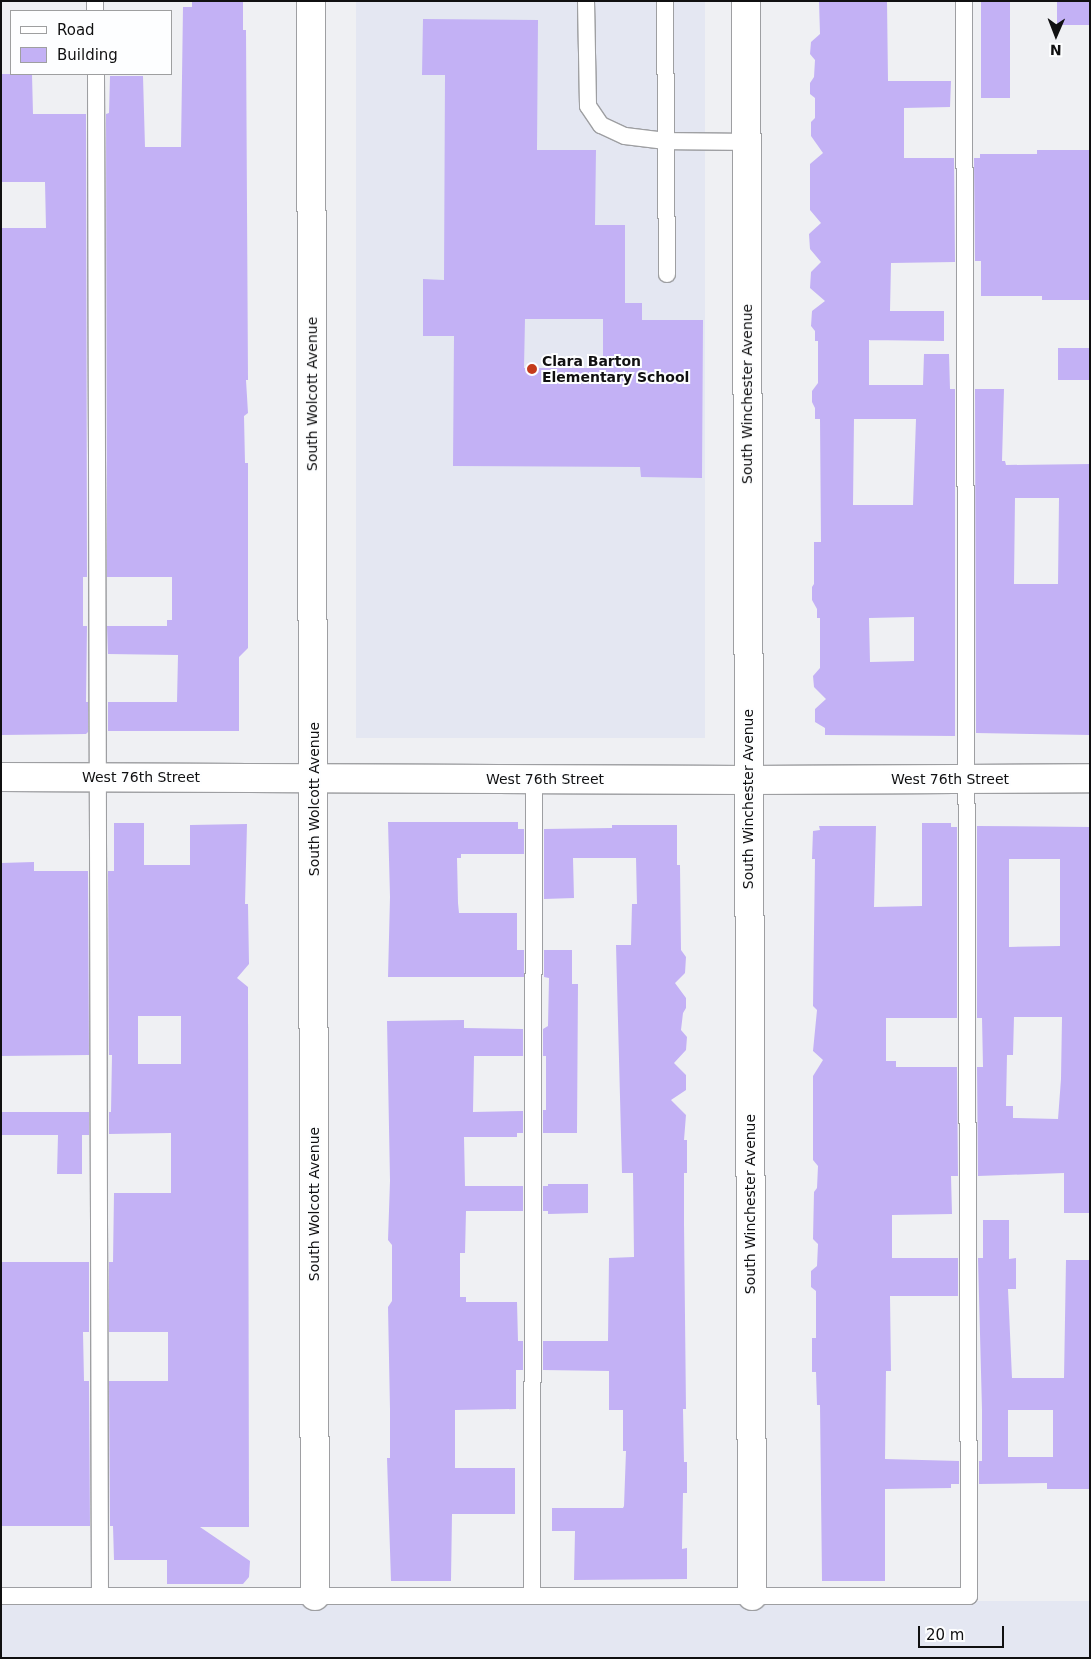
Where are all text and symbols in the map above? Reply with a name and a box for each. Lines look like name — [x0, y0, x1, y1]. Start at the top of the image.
legend — [10, 10, 172, 75]
north arrow — [1031, 10, 1081, 60]
text: Road — [57, 21, 95, 39]
text: N — [1050, 42, 1062, 58]
text: Building — [57, 46, 118, 64]
street label: South Winchester Avenue — [739, 304, 755, 484]
street label: South Wolcott Avenue — [304, 317, 320, 471]
place label: Clara Barton Elementary School — [542, 353, 689, 386]
marker: Clara Barton Elementary School — [526, 363, 538, 375]
street label: South Winchester Avenue — [740, 709, 756, 889]
street label: South Wolcott Avenue — [306, 722, 322, 876]
street label: West 76th Street — [82, 769, 200, 785]
street label: West 76th Street — [486, 771, 604, 787]
street label: West 76th Street — [891, 771, 1009, 787]
street label: South Winchester Avenue — [742, 1114, 758, 1294]
street label: South Wolcott Avenue — [306, 1127, 322, 1281]
scale bar — [921, 1616, 1007, 1648]
text: 20 m — [926, 1626, 964, 1644]

